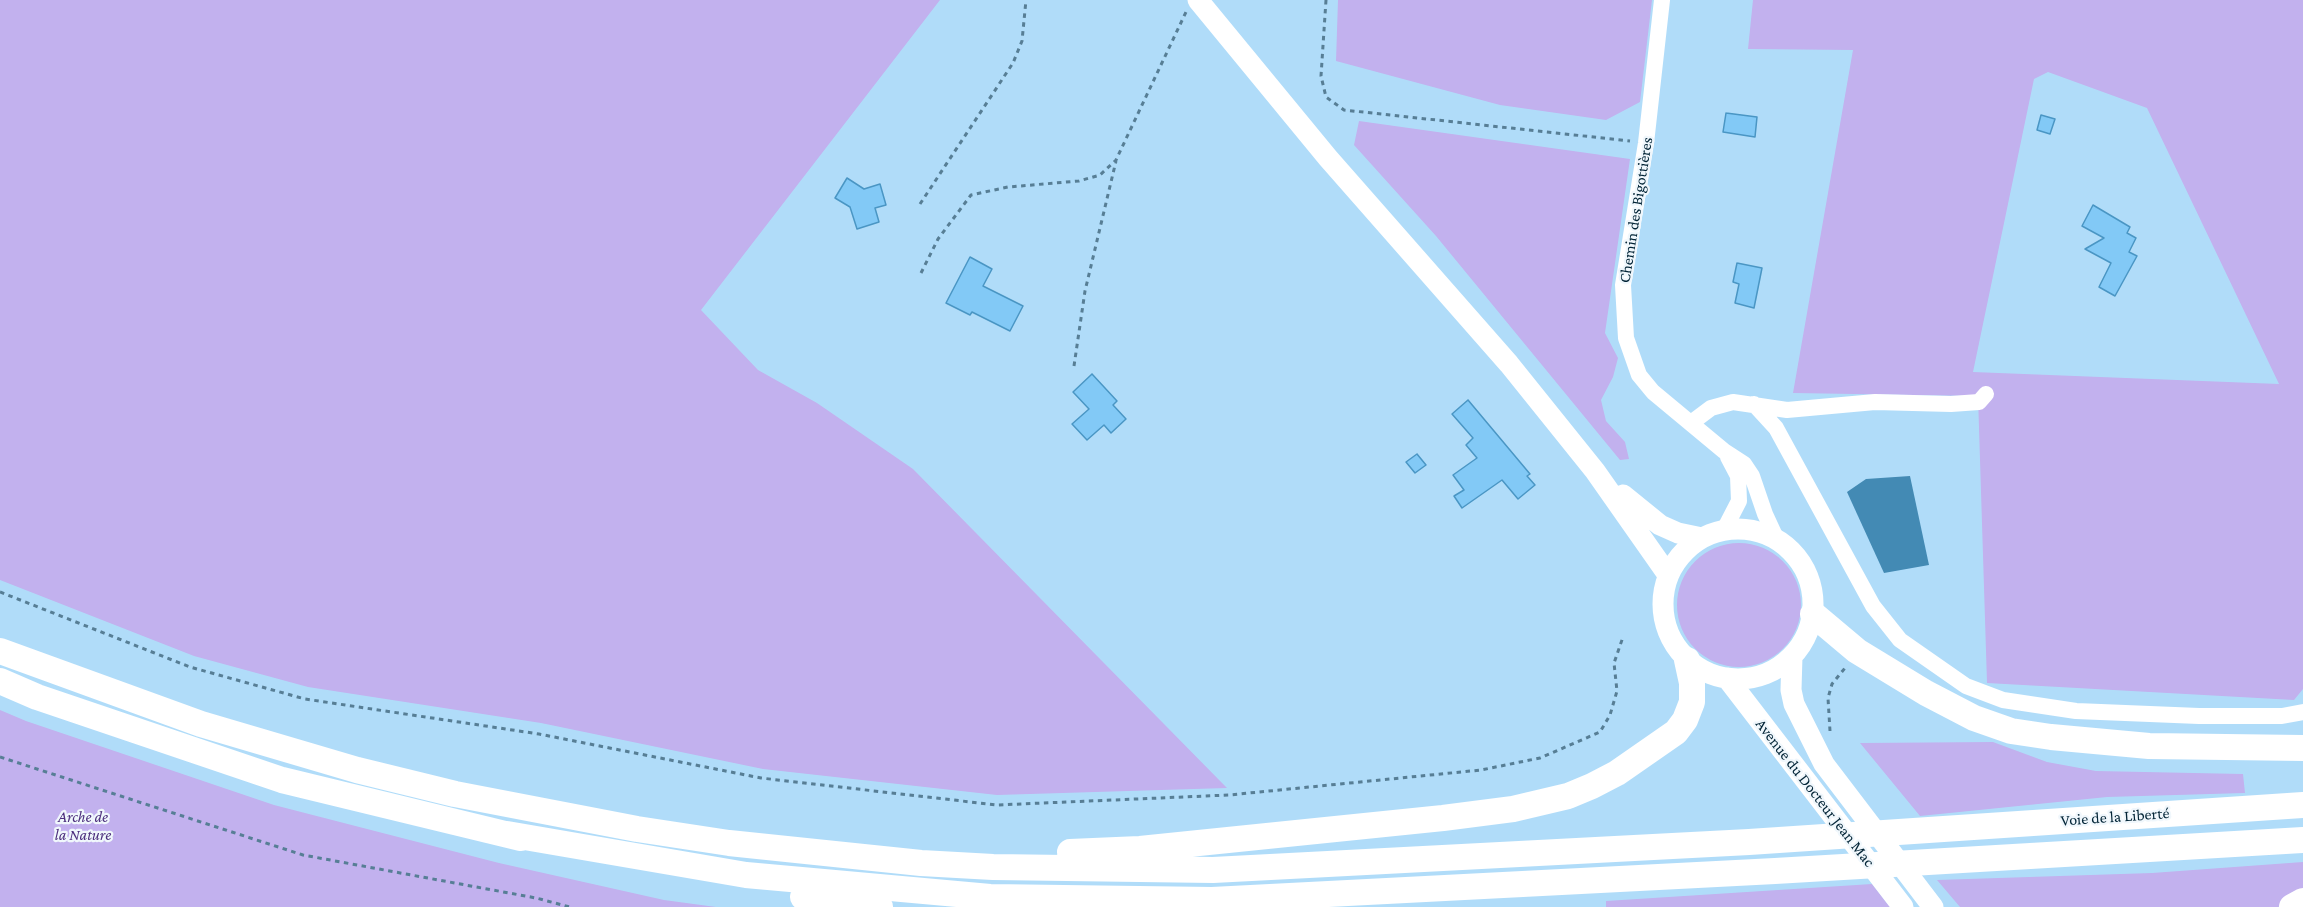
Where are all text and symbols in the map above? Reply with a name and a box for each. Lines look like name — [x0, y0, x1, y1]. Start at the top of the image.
street label: Chemin des Bigottières — [1615, 136, 1657, 284]
street label: Avenue du Docteur Jean Mac — [1751, 715, 1879, 871]
street label: Voie de la Liberté — [2060, 804, 2170, 830]
park label: Arche de la Nature — [55, 807, 111, 845]

